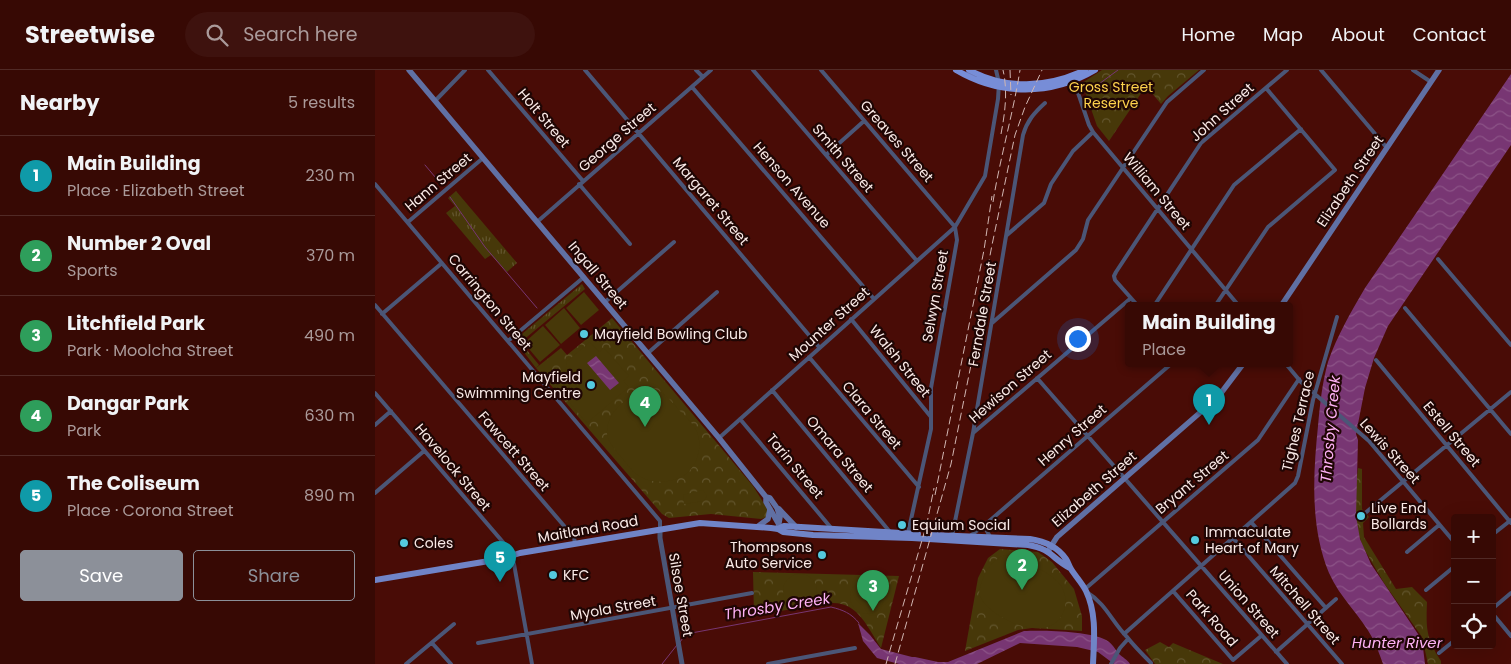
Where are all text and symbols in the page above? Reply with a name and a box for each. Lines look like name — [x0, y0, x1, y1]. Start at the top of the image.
search box — [185, 12, 535, 57]
text: Streetwise — [25, 18, 155, 51]
icon: search — [203, 21, 231, 49]
text: Search here — [243, 21, 358, 48]
text: Home — [1181, 22, 1235, 47]
text: Map — [1263, 22, 1303, 47]
text: About — [1331, 22, 1385, 47]
text: Contact — [1413, 22, 1486, 47]
park label: Gross Street Reserve — [1069, 77, 1153, 113]
street label: John Street — [1186, 78, 1258, 146]
street label: Holt Street — [513, 84, 575, 152]
text: Nearby — [20, 88, 100, 117]
text: 5 results — [288, 91, 355, 114]
street label: Greaves Street — [856, 96, 938, 186]
street label: George Street — [574, 98, 660, 176]
street label: Smith Street — [808, 119, 878, 197]
street label: Elizabeth Street — [1312, 131, 1388, 231]
street label: Henson Avenue — [749, 137, 835, 233]
street label: Hann Street — [400, 148, 476, 216]
street label: William Street — [1118, 148, 1196, 234]
text: Main Building — [67, 150, 201, 177]
street label: Margaret Street — [668, 153, 754, 249]
text: 1 — [33, 164, 39, 187]
text: 230 m — [306, 164, 355, 187]
text: Place · Elizabeth Street — [67, 179, 245, 202]
text: Number 2 Oval — [67, 230, 211, 257]
street label: Ingall Street — [564, 237, 632, 313]
text: 2 — [31, 244, 41, 267]
text: 370 m — [306, 244, 355, 267]
street label: Selwyn Street — [917, 248, 953, 344]
street label: Carrington Street — [444, 249, 536, 355]
text: Sports — [67, 259, 118, 282]
street label: Ferndale Street — [963, 260, 1001, 368]
street label: Mounter Street — [784, 282, 874, 366]
popup — [1125, 302, 1293, 367]
text: Main Building — [1142, 309, 1276, 336]
text: Litchfield Park — [67, 310, 205, 337]
street label: Walsh Street — [865, 321, 935, 401]
text: 3 — [31, 324, 41, 347]
text: 490 m — [304, 324, 355, 347]
place label: Mayfield Bowling Club — [594, 324, 748, 344]
your location — [1065, 326, 1091, 352]
marker: Mayfield Bowling Club — [578, 328, 590, 340]
text: Place — [1142, 338, 1186, 361]
text: Park · Moolcha Street — [67, 339, 233, 362]
street label: Hewison Street — [964, 345, 1056, 427]
place label: Mayfield Swimming Centre — [456, 367, 581, 403]
street label: Tighes Terrace — [1277, 369, 1319, 473]
water label: Throsby Creek — [1315, 373, 1345, 483]
street label: Clara Street — [838, 377, 906, 453]
marker: Mayfield Swimming Centre — [585, 379, 597, 391]
pin: 1 — [1193, 384, 1225, 425]
pin: 4 — [629, 386, 661, 427]
text: Dangar Park — [67, 390, 189, 417]
street label: Estell Street — [1419, 397, 1485, 471]
street label: Henry Street — [1033, 400, 1111, 470]
text: 4 — [31, 404, 41, 427]
text: 630 m — [305, 404, 355, 427]
street label: Fawcett Street — [474, 407, 554, 495]
street label: Omara Street — [802, 411, 878, 497]
street label: Lewis Street — [1355, 414, 1425, 488]
text: Park — [67, 419, 101, 442]
street label: Havelock Street — [410, 419, 496, 515]
street label: Tarin Street — [762, 429, 828, 503]
street label: Bryant Street — [1151, 445, 1233, 519]
street label: Elizabeth Street — [1047, 446, 1141, 532]
text: The Coliseum — [67, 470, 200, 497]
text: 5 — [31, 484, 41, 507]
text: 890 m — [304, 484, 355, 507]
place label: Live End Bollards — [1371, 498, 1427, 534]
text: Place · Corona Street — [67, 499, 234, 522]
street label: Maitland Road — [536, 510, 640, 548]
marker: Live End Bollards — [1355, 510, 1367, 522]
map controls — [1451, 514, 1496, 649]
button: + — [1451, 514, 1496, 559]
place label: Equium Social — [912, 515, 1010, 535]
marker: Equium Social — [896, 519, 908, 531]
place label: Immaculate Heart of Mary — [1205, 522, 1299, 558]
place label: Coles — [414, 533, 453, 553]
marker: Immaculate Heart of Mary — [1189, 534, 1201, 546]
marker: Coles — [398, 537, 410, 549]
place label: Thompsons Auto Service — [725, 537, 812, 573]
pin: 5 — [484, 541, 516, 582]
marker: Thompsons Auto Service — [816, 549, 828, 561]
pin: 2 — [1006, 549, 1038, 590]
button: Save — [20, 550, 183, 601]
button: Share — [193, 550, 355, 601]
street label: Silsoe Street — [664, 552, 698, 638]
button: − — [1451, 559, 1496, 604]
street label: Mitchell Street — [1265, 561, 1345, 649]
place label: KFC — [563, 565, 589, 585]
street label: Union Street — [1214, 566, 1284, 642]
marker: KFC — [547, 569, 559, 581]
pin: 3 — [857, 570, 889, 611]
street label: Park Road — [1181, 585, 1243, 651]
water label: Throsby Creek — [722, 587, 833, 625]
street label: Myola Street — [569, 591, 657, 625]
button: locate — [1451, 604, 1496, 649]
water label: Hunter River — [1352, 632, 1443, 653]

